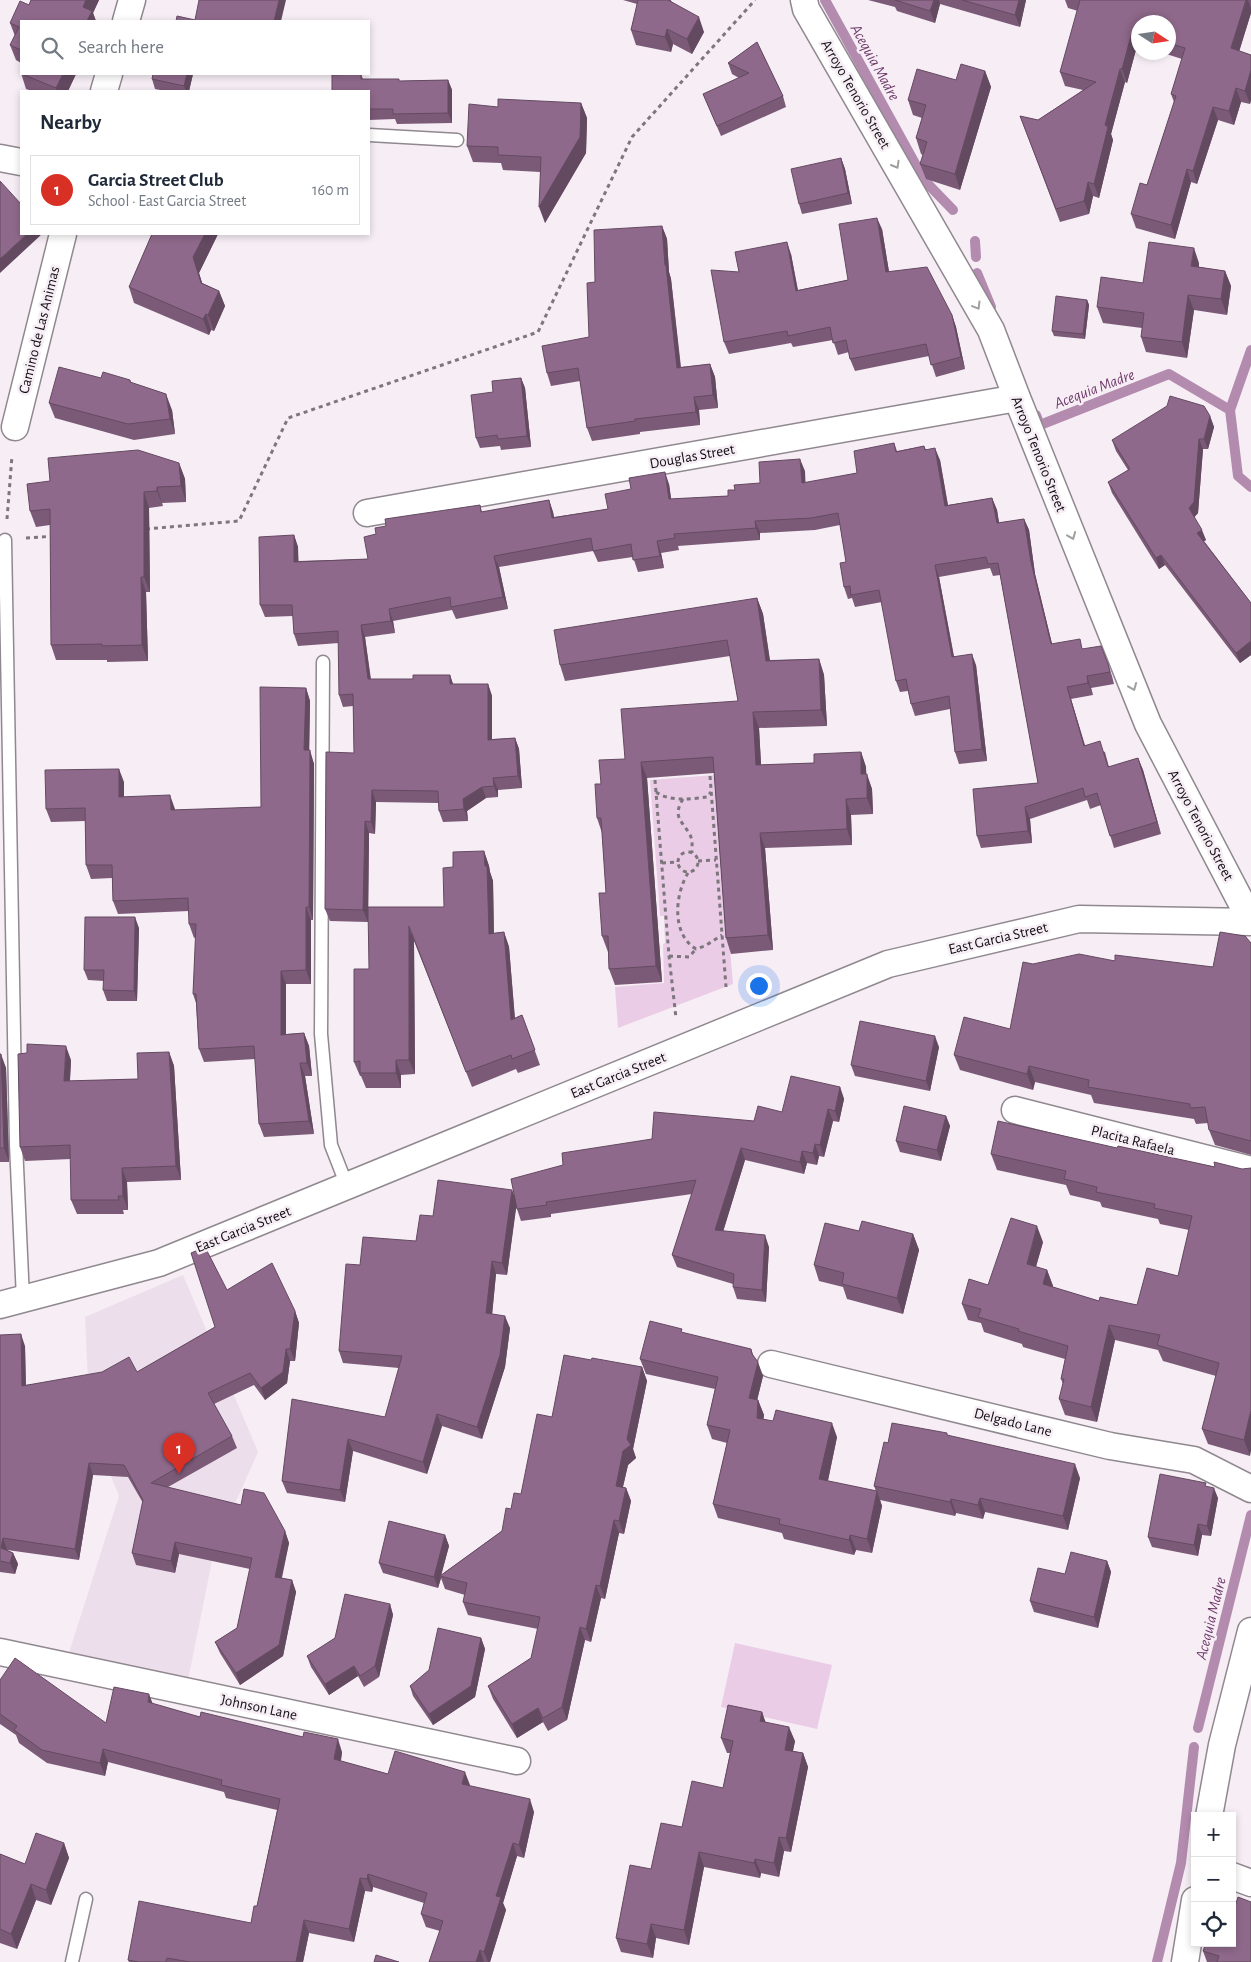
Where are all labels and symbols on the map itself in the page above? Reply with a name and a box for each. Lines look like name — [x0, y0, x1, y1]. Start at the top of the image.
north arrow — [1131, 15, 1176, 60]
water label: Acequia Madre — [846, 21, 903, 104]
street label: Arroyo Tenorio Street — [818, 37, 893, 152]
one-way arrow — [889, 159, 899, 168]
street label: Camino de Las Animas — [16, 265, 63, 395]
one-way arrow — [970, 300, 980, 309]
water label: Acequia Madre — [1051, 366, 1137, 413]
street label: Arroyo Tenorio Street — [1008, 394, 1069, 514]
street label: Douglas Street — [648, 442, 736, 471]
one-way arrow — [1066, 531, 1076, 540]
one-way arrow — [1127, 682, 1137, 691]
street label: Arroyo Tenorio Street — [1165, 767, 1236, 883]
street label: East Garcia Street — [947, 920, 1049, 957]
your location — [746, 973, 772, 999]
street label: East Garcia Street — [568, 1049, 668, 1101]
street label: Placita Rafaela — [1089, 1123, 1176, 1158]
street label: East Garcia Street — [193, 1203, 293, 1255]
street label: Delgado Lane — [972, 1406, 1053, 1439]
pin: 1 — [163, 1433, 195, 1474]
water label: Acequia Madre — [1193, 1575, 1230, 1662]
street label: Johnson Lane — [219, 1692, 299, 1723]

